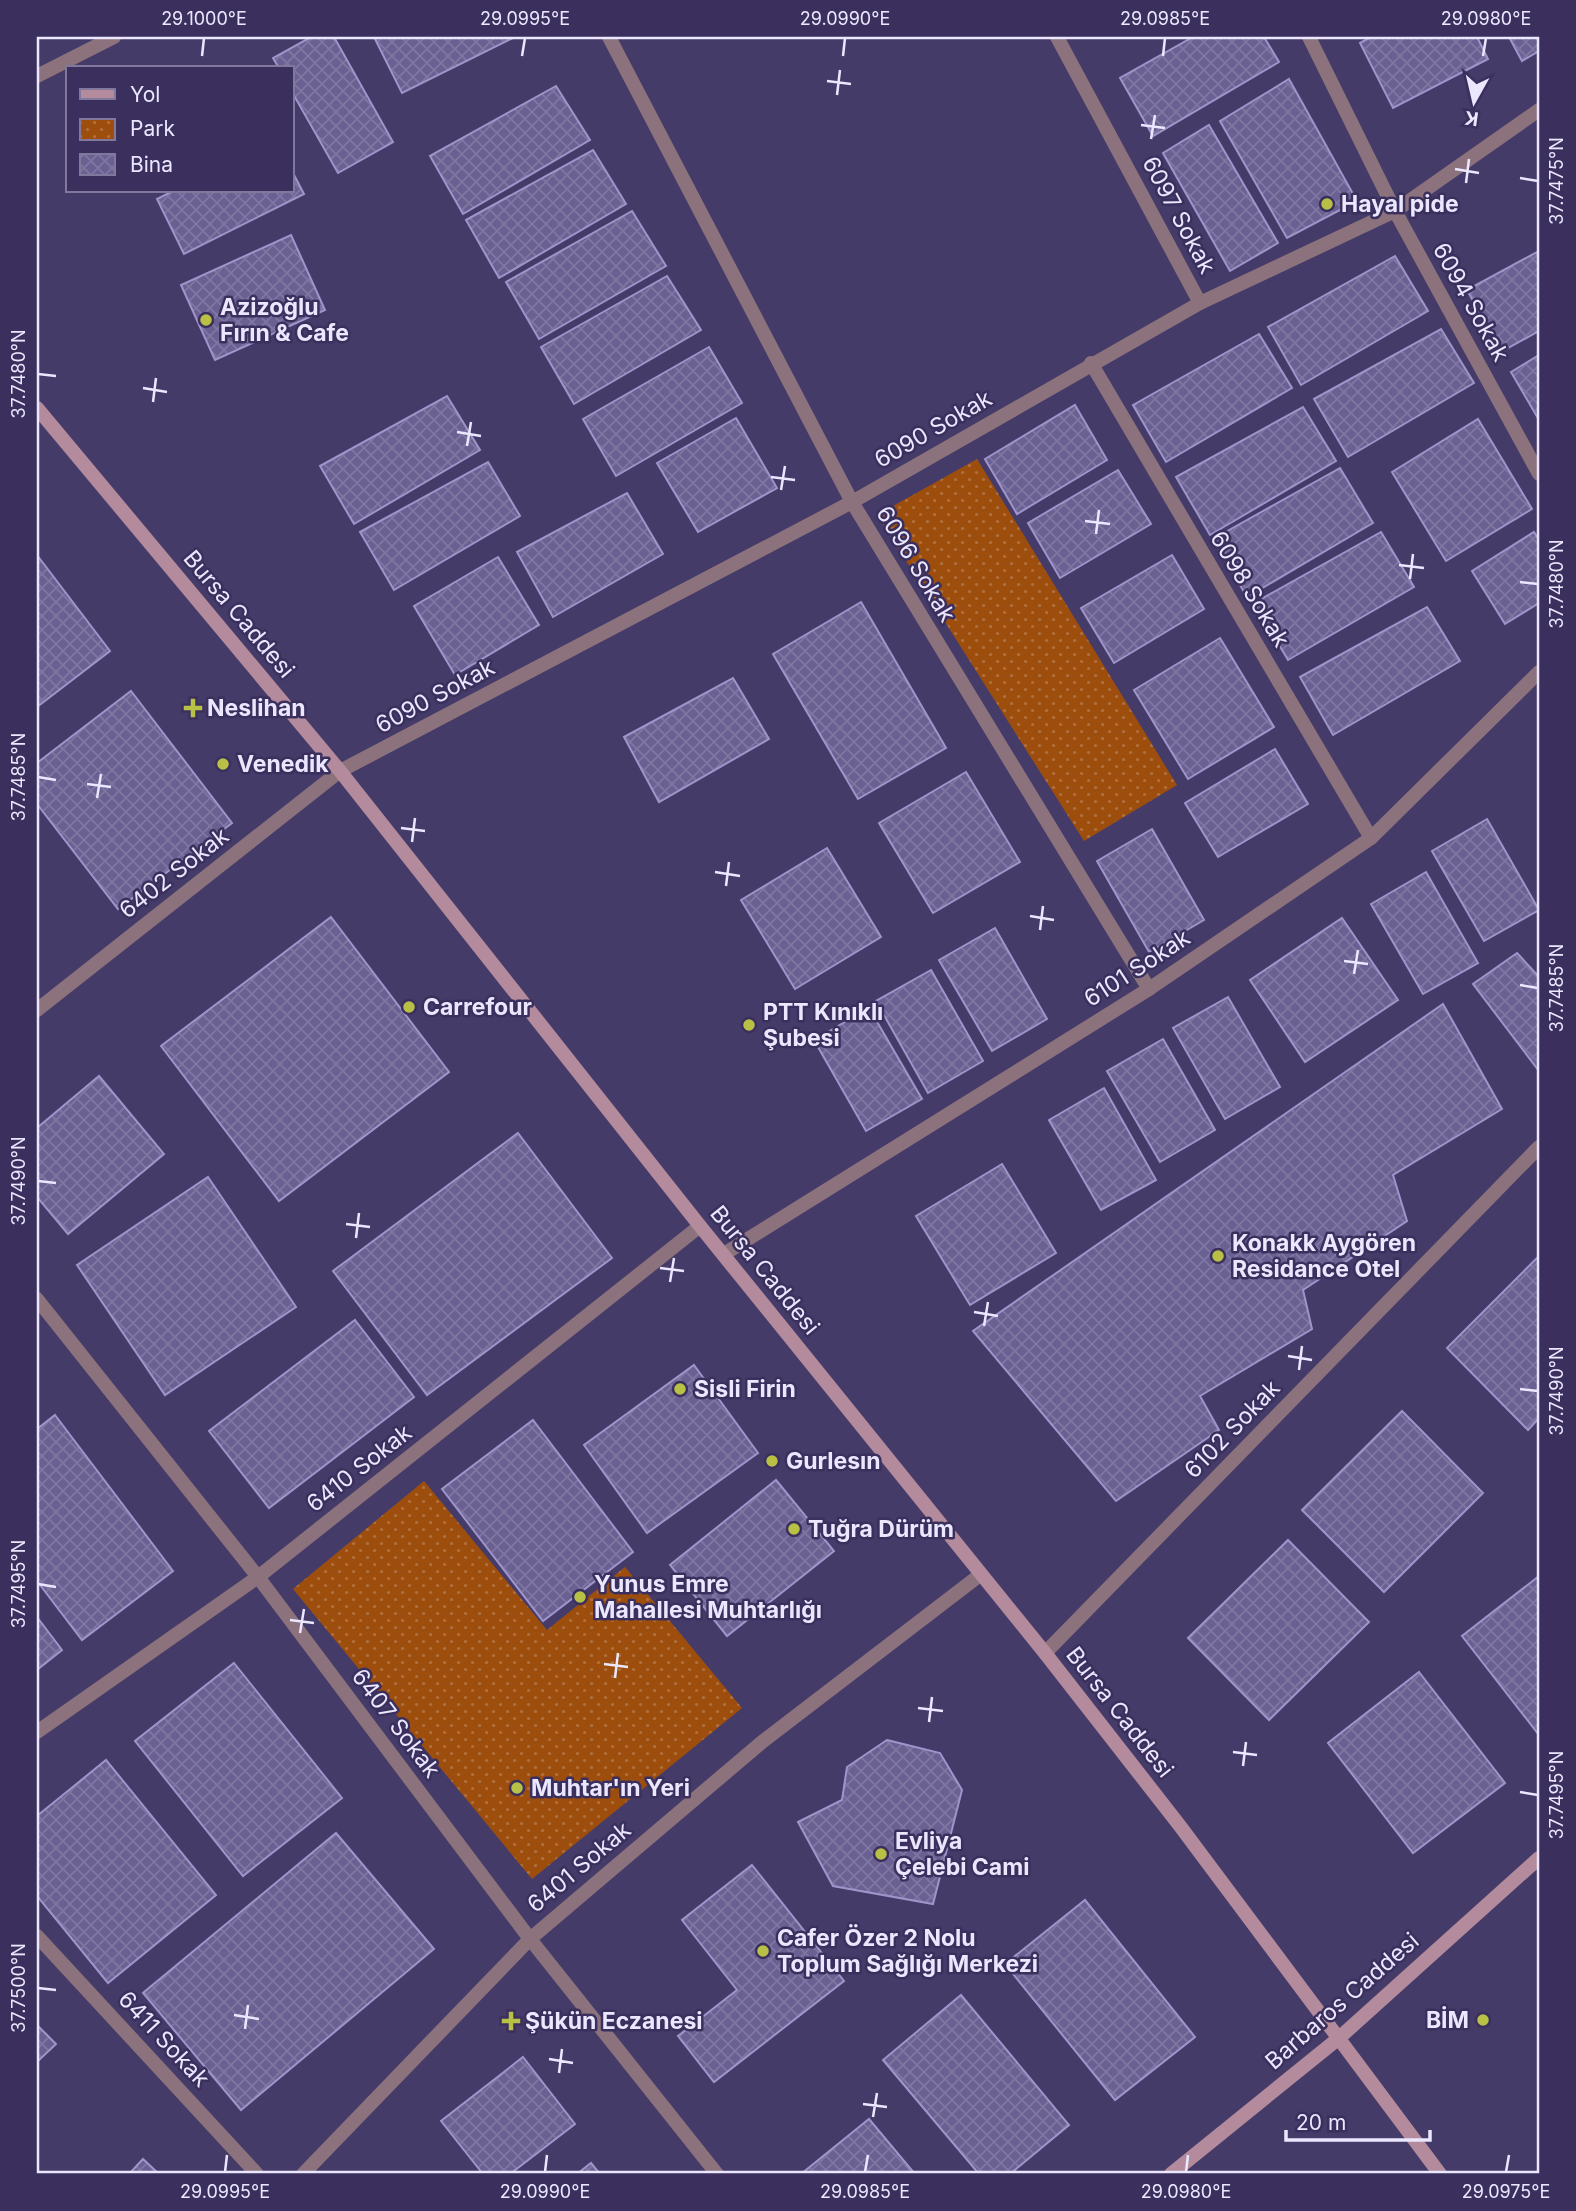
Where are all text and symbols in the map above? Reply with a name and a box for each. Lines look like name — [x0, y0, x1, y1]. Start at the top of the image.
text: 29.1000°E — [161, 8, 247, 29]
text: 29.0995°E — [480, 8, 570, 29]
text: 29.0990°E — [800, 8, 890, 29]
text: 29.0985°E — [1120, 8, 1210, 29]
text: 29.0980°E — [1441, 8, 1531, 29]
legend — [66, 66, 294, 192]
north arrow — [1440, 66, 1510, 136]
text: Yol — [130, 82, 160, 107]
text: K — [1463, 106, 1480, 131]
text: Park — [130, 116, 175, 141]
text: 37.7475°N — [1546, 137, 1567, 225]
text: Bina — [130, 152, 173, 177]
street label: 6097 Sokak — [1136, 152, 1222, 279]
place label: Hayal pide — [1341, 190, 1459, 218]
marker: Hayal pide — [1319, 196, 1335, 212]
street label: 6094 Sokak — [1427, 238, 1515, 366]
place label: Azizoğlu Fırın & Cafe — [220, 293, 349, 347]
marker: Azizoğlu Fırın & Cafe — [198, 312, 214, 328]
text: 37.7480°N — [8, 329, 29, 419]
street label: 6090 Sokak — [869, 384, 997, 474]
street label: 6096 Sokak — [870, 501, 962, 627]
street label: 6098 Sokak — [1204, 526, 1296, 652]
text: 37.7480°N — [1546, 539, 1567, 629]
street label: Bursa Caddesi — [178, 545, 300, 683]
street label: 6090 Sokak — [371, 653, 500, 739]
place label: Neslihan — [207, 694, 306, 722]
marker: Neslihan — [185, 700, 201, 716]
text: 37.7485°N — [8, 733, 29, 821]
place label: Venedik — [237, 750, 329, 778]
marker: Venedik — [215, 756, 231, 772]
street label: 6402 Sokak — [114, 821, 234, 924]
street label: 6101 Sokak — [1079, 923, 1196, 1013]
text: 37.7485°N — [1546, 944, 1567, 1032]
place label: Carrefour — [423, 993, 532, 1021]
place label: PTT Kınıklı Şubesi — [763, 998, 883, 1052]
marker: Carrefour — [401, 999, 417, 1015]
marker: PTT Kınıklı Şubesi — [741, 1017, 757, 1033]
text: 37.7490°N — [8, 1136, 29, 1226]
street label: Bursa Caddesi — [704, 1200, 826, 1340]
place label: Konakk Aygören Residance Otel — [1232, 1229, 1416, 1283]
marker: Konakk Aygören Residance Otel — [1210, 1248, 1226, 1264]
text: 37.7490°N — [1546, 1346, 1567, 1436]
street label: 6102 Sokak — [1178, 1374, 1286, 1484]
place label: Sisli Firin — [694, 1375, 796, 1403]
marker: Sisli Firin — [672, 1381, 688, 1397]
street label: 6410 Sokak — [301, 1418, 417, 1518]
place label: Gurlesın — [786, 1447, 881, 1475]
marker: Gurlesın — [764, 1453, 780, 1469]
place label: Tuğra Dürüm — [808, 1515, 954, 1543]
marker: Tuğra Dürüm — [786, 1521, 802, 1537]
text: 37.7495°N — [8, 1540, 29, 1628]
place label: Yunus Emre Mahallesi Muhtarlığı — [594, 1570, 822, 1624]
marker: Yunus Emre Mahallesi Muhtarlığı — [572, 1589, 588, 1605]
street label: Bursa Caddesi — [1060, 1641, 1180, 1783]
street label: 6407 Sokak — [346, 1663, 446, 1783]
text: 37.7495°N — [1546, 1751, 1567, 1839]
place label: Muhtar'ın Yeri — [531, 1774, 690, 1802]
marker: Muhtar'ın Yeri — [509, 1780, 525, 1796]
street label: 6401 Sokak — [522, 1815, 637, 1918]
place label: Evliya Çelebi Cami — [895, 1827, 1029, 1881]
marker: Evliya Çelebi Cami — [873, 1846, 889, 1862]
place label: Cafer Özer 2 Nolu Toplum Sağlığı Merkezi — [777, 1924, 1038, 1978]
street label: Barbaros Caddesi — [1260, 1927, 1424, 2075]
text: 37.7500°N — [8, 1943, 29, 2033]
marker: Cafer Özer 2 Nolu Toplum Sağlığı Merkezi — [755, 1943, 771, 1959]
street label: 6411 Sokak — [113, 1985, 216, 2093]
place label: BİM — [1426, 2006, 1469, 2034]
place label: Şükün Eczanesi — [525, 2007, 703, 2035]
marker: BİM — [1475, 2012, 1491, 2028]
marker: Şükün Eczanesi — [503, 2013, 519, 2029]
scale bar — [1286, 2099, 1429, 2143]
text: 20 m — [1296, 2110, 1346, 2135]
text: 29.0995°E — [180, 2181, 270, 2202]
text: 29.0990°E — [500, 2181, 590, 2202]
text: 29.0985°E — [820, 2181, 910, 2202]
text: 29.0980°E — [1141, 2181, 1231, 2202]
text: 29.0975°E — [1462, 2181, 1550, 2202]

